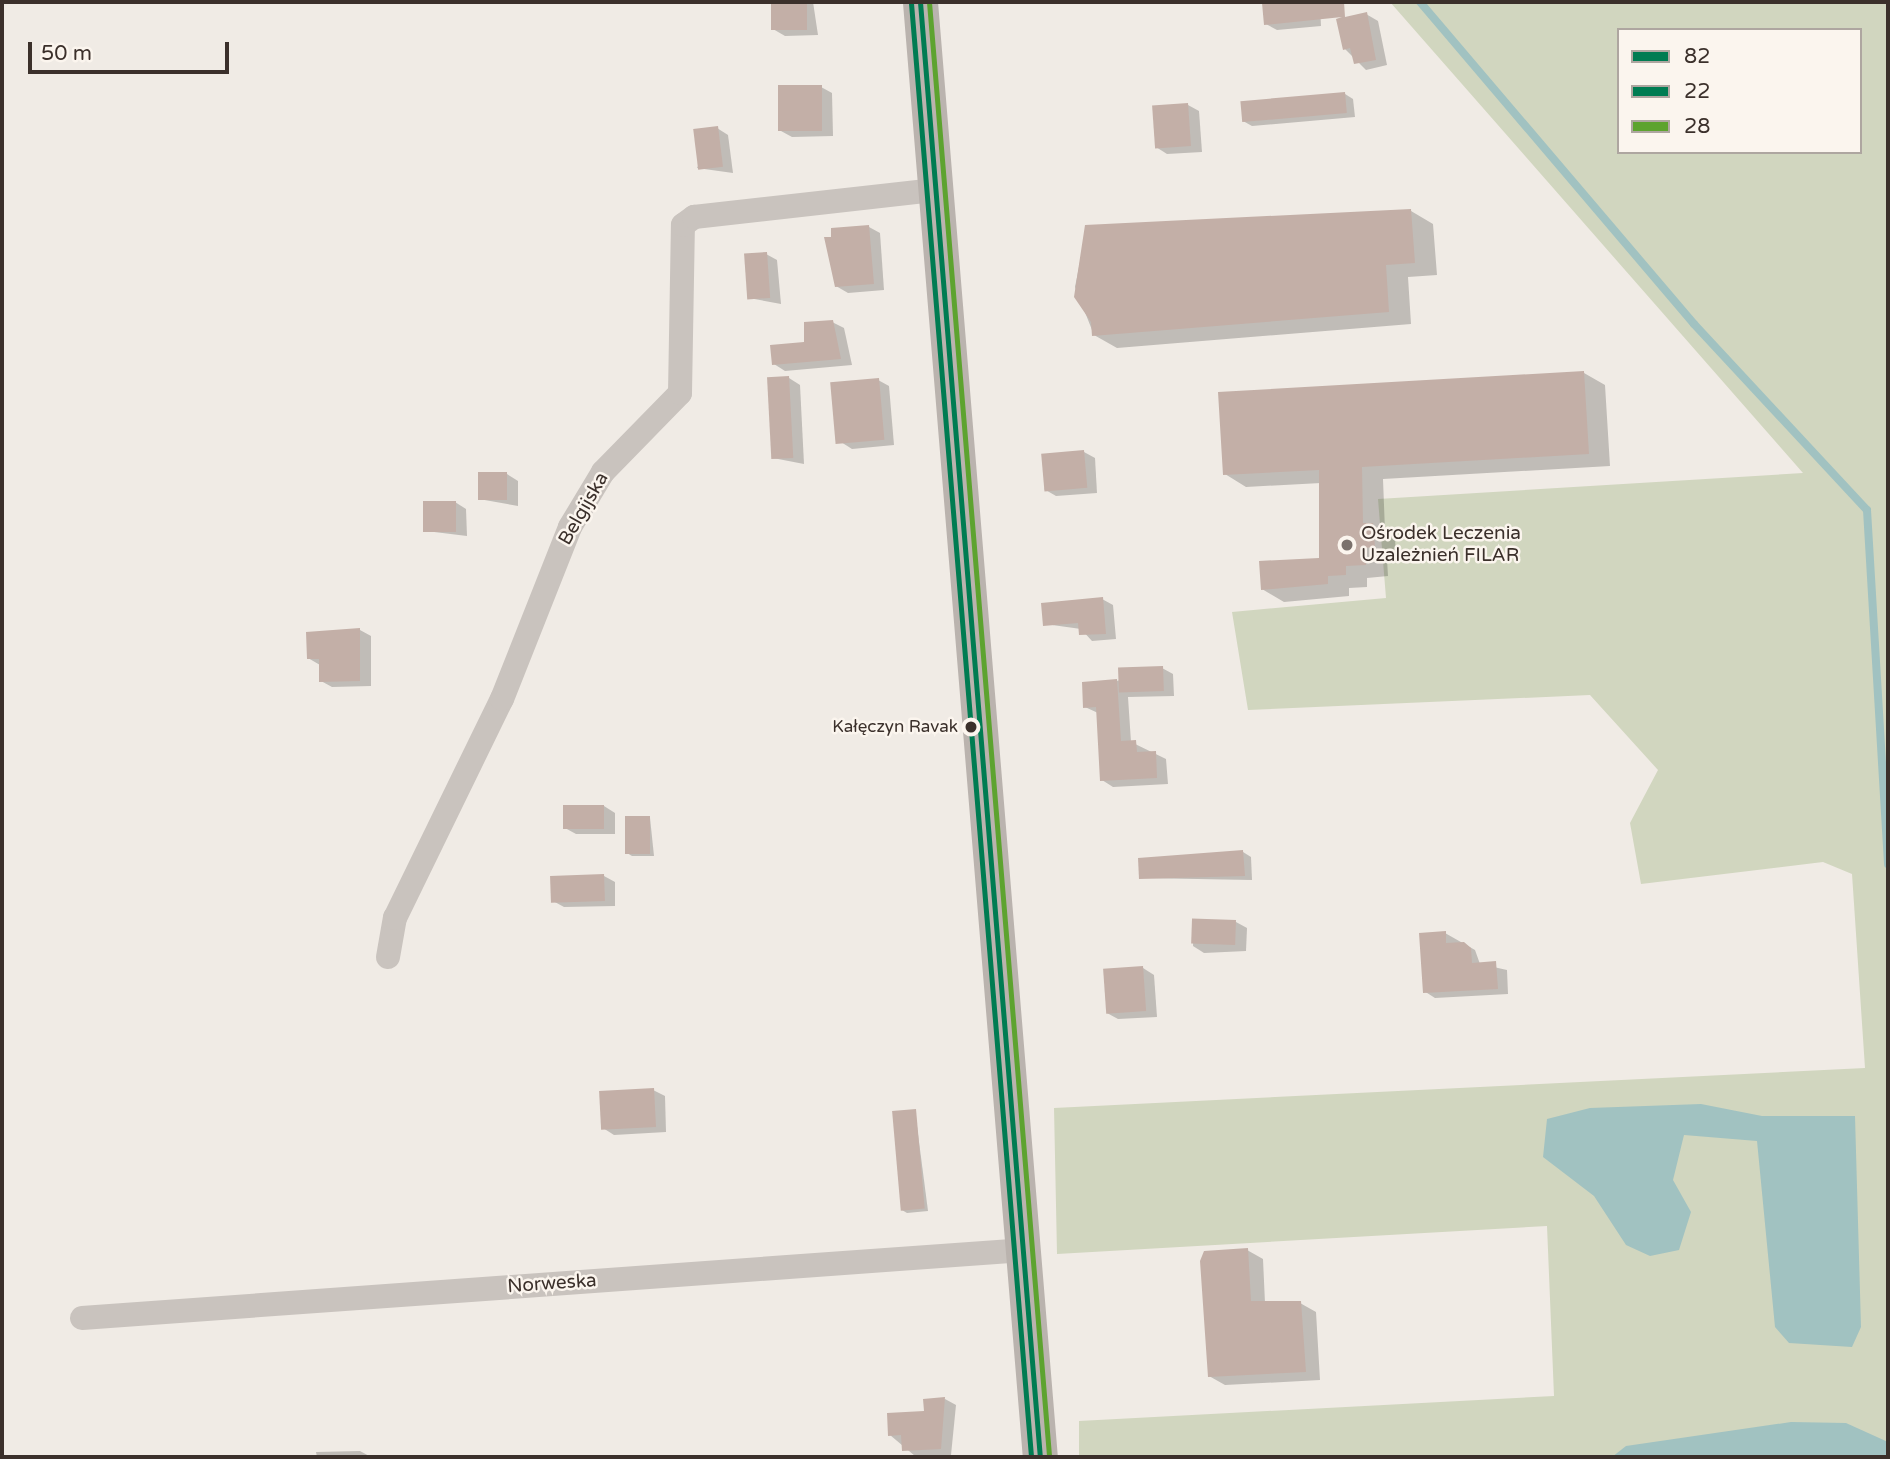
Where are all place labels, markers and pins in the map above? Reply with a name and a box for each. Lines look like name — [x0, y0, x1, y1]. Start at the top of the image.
place label: Ośrodek Leczenia Uzależnień FILAR — [1361, 523, 1521, 567]
marker: Ośrodek Leczenia Uzależnień FILAR — [1339, 537, 1355, 553]
place label: Kałęczyn Ravak — [832, 717, 958, 737]
marker: Kałęczyn Ravak — [964, 720, 978, 734]

